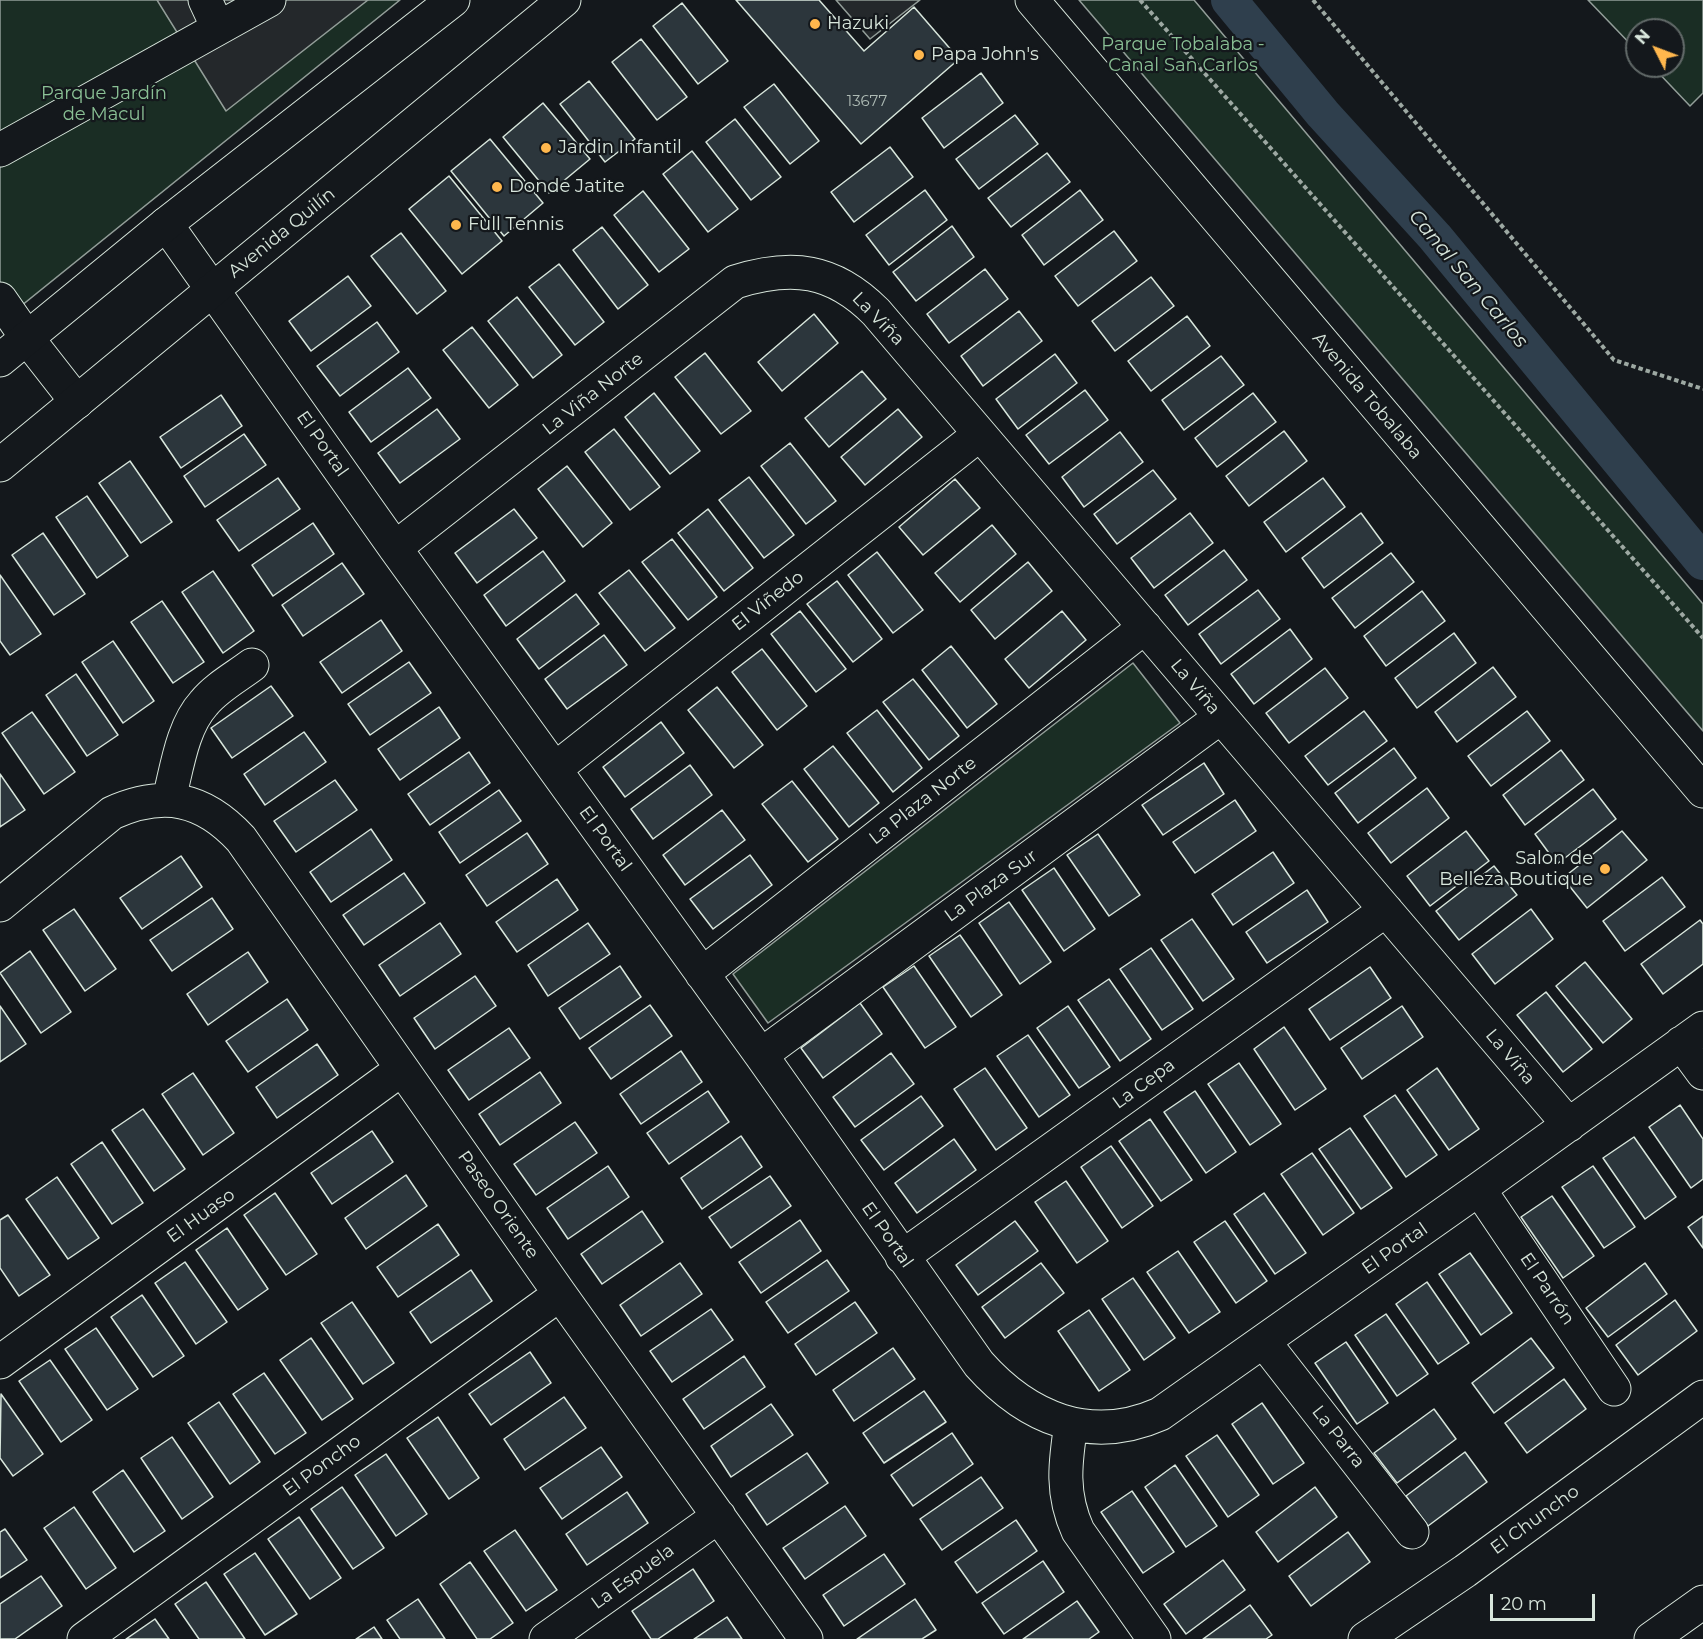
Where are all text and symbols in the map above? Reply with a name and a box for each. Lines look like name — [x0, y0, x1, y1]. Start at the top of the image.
place label: Hazuki — [827, 13, 889, 35]
marker: Hazuki — [808, 17, 822, 31]
north arrow — [1625, 18, 1685, 78]
text: N — [1631, 26, 1654, 48]
park label: Parque Tobalaba - Canal San Carlos — [1101, 34, 1265, 76]
place label: Papa John's — [931, 44, 1039, 66]
marker: Papa John's — [912, 48, 926, 62]
park label: Parque Jardín de Macul — [41, 83, 167, 125]
house number: 13677 — [847, 93, 887, 111]
place label: Jardin Infantil — [558, 137, 682, 159]
marker: Jardin Infantil — [539, 141, 553, 155]
place label: Donde Jatite — [509, 176, 625, 198]
marker: Donde Jatite — [490, 180, 504, 194]
street label: Avenida Quilín — [224, 183, 340, 283]
water label: Canal San Carlos — [1403, 205, 1533, 353]
place label: Full Tennis — [468, 214, 564, 236]
marker: Full Tennis — [449, 218, 463, 232]
street label: La Viña — [847, 288, 909, 350]
street label: Avenida Tobalaba — [1308, 328, 1426, 464]
street label: La Viña Norte — [538, 348, 648, 440]
street label: El Portal — [292, 407, 352, 481]
street label: El Viñedo — [728, 566, 808, 636]
street label: La Viña — [1166, 655, 1224, 719]
street label: La Plaza Norte — [865, 752, 981, 850]
street label: El Portal — [574, 802, 636, 876]
street label: La Plaza Sur — [940, 845, 1042, 927]
place label: Salon de Belleza Boutique — [1439, 848, 1593, 890]
marker: Salon de Belleza Boutique — [1598, 862, 1612, 876]
street label: La Viña — [1481, 1025, 1539, 1089]
street label: La Cepa — [1109, 1054, 1179, 1114]
street label: Paseo Oriente — [453, 1147, 543, 1263]
street label: El Huaso — [163, 1184, 239, 1248]
street label: El Portal — [857, 1198, 917, 1272]
street label: El Portal — [1358, 1219, 1432, 1279]
street label: El Parrón — [1515, 1249, 1579, 1329]
street label: La Parra — [1307, 1401, 1369, 1473]
street label: El Poncho — [279, 1430, 365, 1502]
street label: El Chuncho — [1486, 1481, 1584, 1559]
street label: La Espuela — [587, 1540, 679, 1614]
scale bar — [1493, 1582, 1598, 1620]
text: 20 m — [1501, 1593, 1547, 1615]

